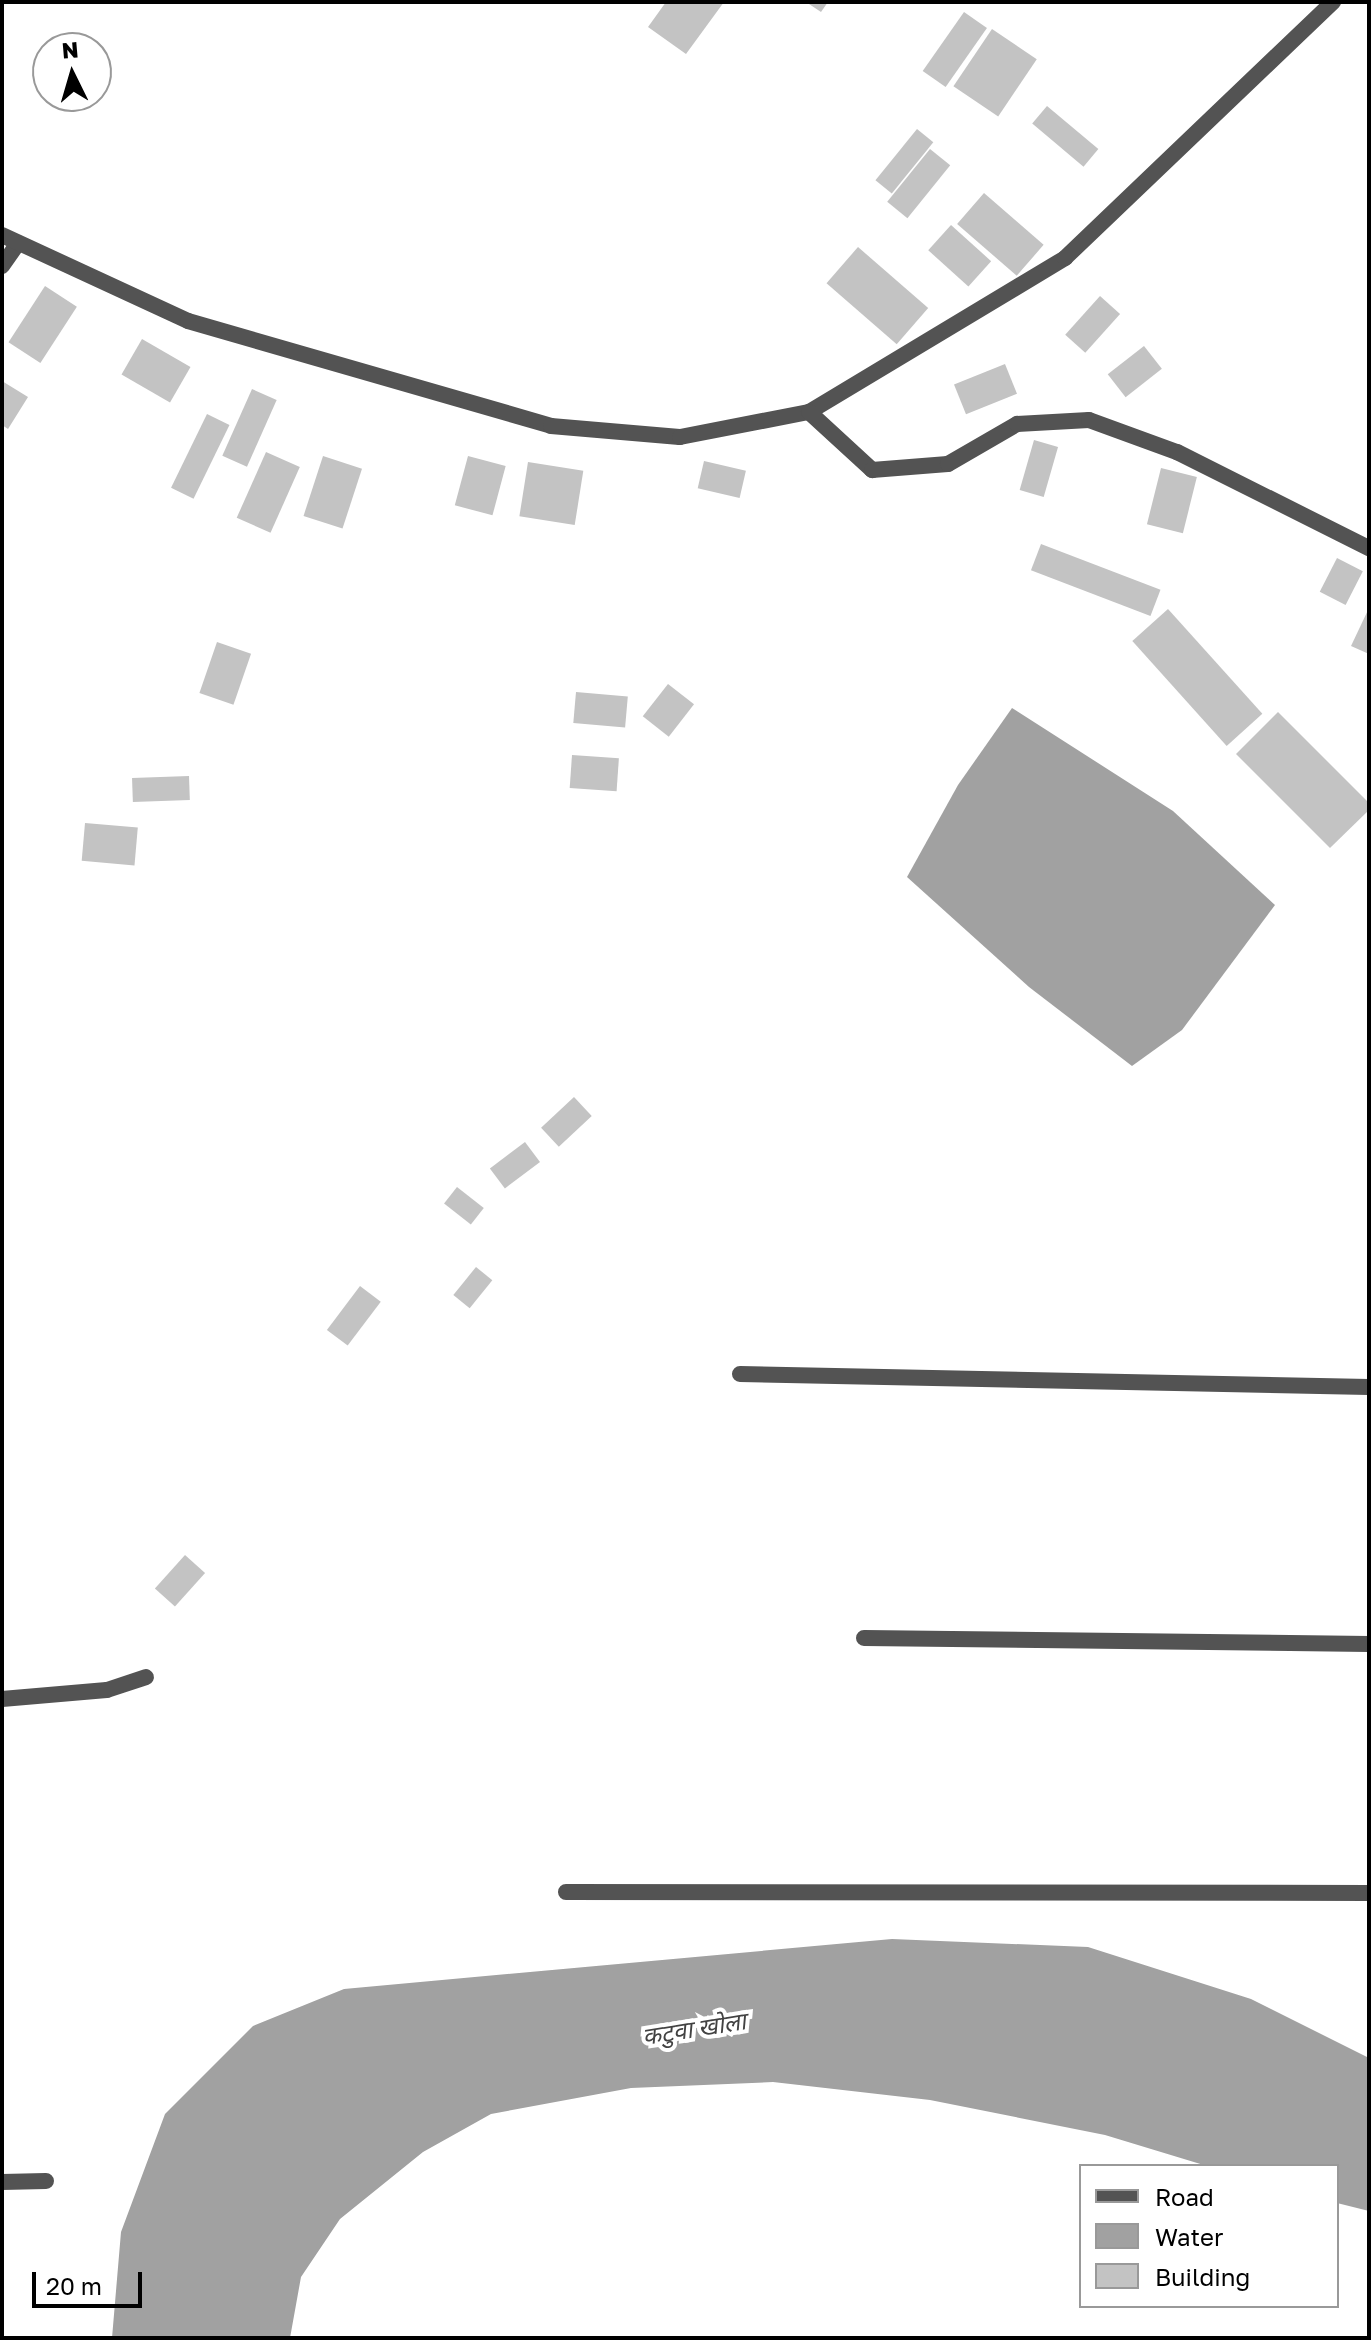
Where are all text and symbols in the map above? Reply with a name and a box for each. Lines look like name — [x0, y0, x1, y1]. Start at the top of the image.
north arrow — [32, 32, 112, 112]
text: N — [61, 35, 80, 64]
water label: कटुवा खोला — [640, 2006, 748, 2050]
legend — [1079, 2164, 1339, 2308]
text: Road — [1155, 2182, 1214, 2211]
text: Water — [1155, 2222, 1223, 2251]
scale bar — [36, 2256, 146, 2306]
text: Building — [1155, 2262, 1250, 2291]
text: 20 m — [46, 2271, 102, 2300]

